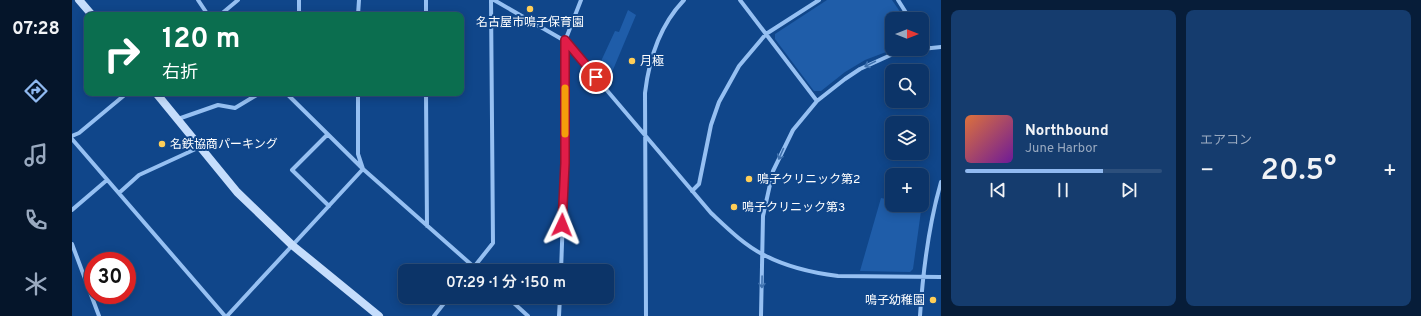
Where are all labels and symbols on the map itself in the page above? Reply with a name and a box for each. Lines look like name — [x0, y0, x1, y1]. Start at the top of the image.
marker: 名古屋市鳴子保育園 — [525, 4, 535, 14]
north arrow — [885, 12, 929, 56]
place label: 名古屋市鳴子保育園 — [476, 15, 584, 31]
place label: 月極 — [640, 54, 664, 70]
marker: 月極 — [627, 56, 637, 66]
pin — [579, 60, 613, 94]
one-way arrow — [865, 61, 877, 68]
place label: 名鉄協商パーキング — [170, 137, 278, 153]
marker: 名鉄協商パーキング — [157, 139, 167, 149]
one-way arrow — [776, 148, 784, 160]
place label: 鳴子クリニック第2 — [757, 172, 860, 188]
marker: 鳴子クリニック第2 — [744, 174, 754, 184]
place label: 鳴子クリニック第3 — [742, 200, 845, 216]
marker: 鳴子クリニック第3 — [729, 202, 739, 212]
position arrow — [541, 204, 583, 246]
speed limit sign: 30 — [84, 252, 136, 304]
one-way arrow — [758, 275, 766, 288]
place label: 鳴子幼稚園 — [865, 293, 925, 309]
marker: 鳴子幼稚園 — [928, 295, 938, 305]

